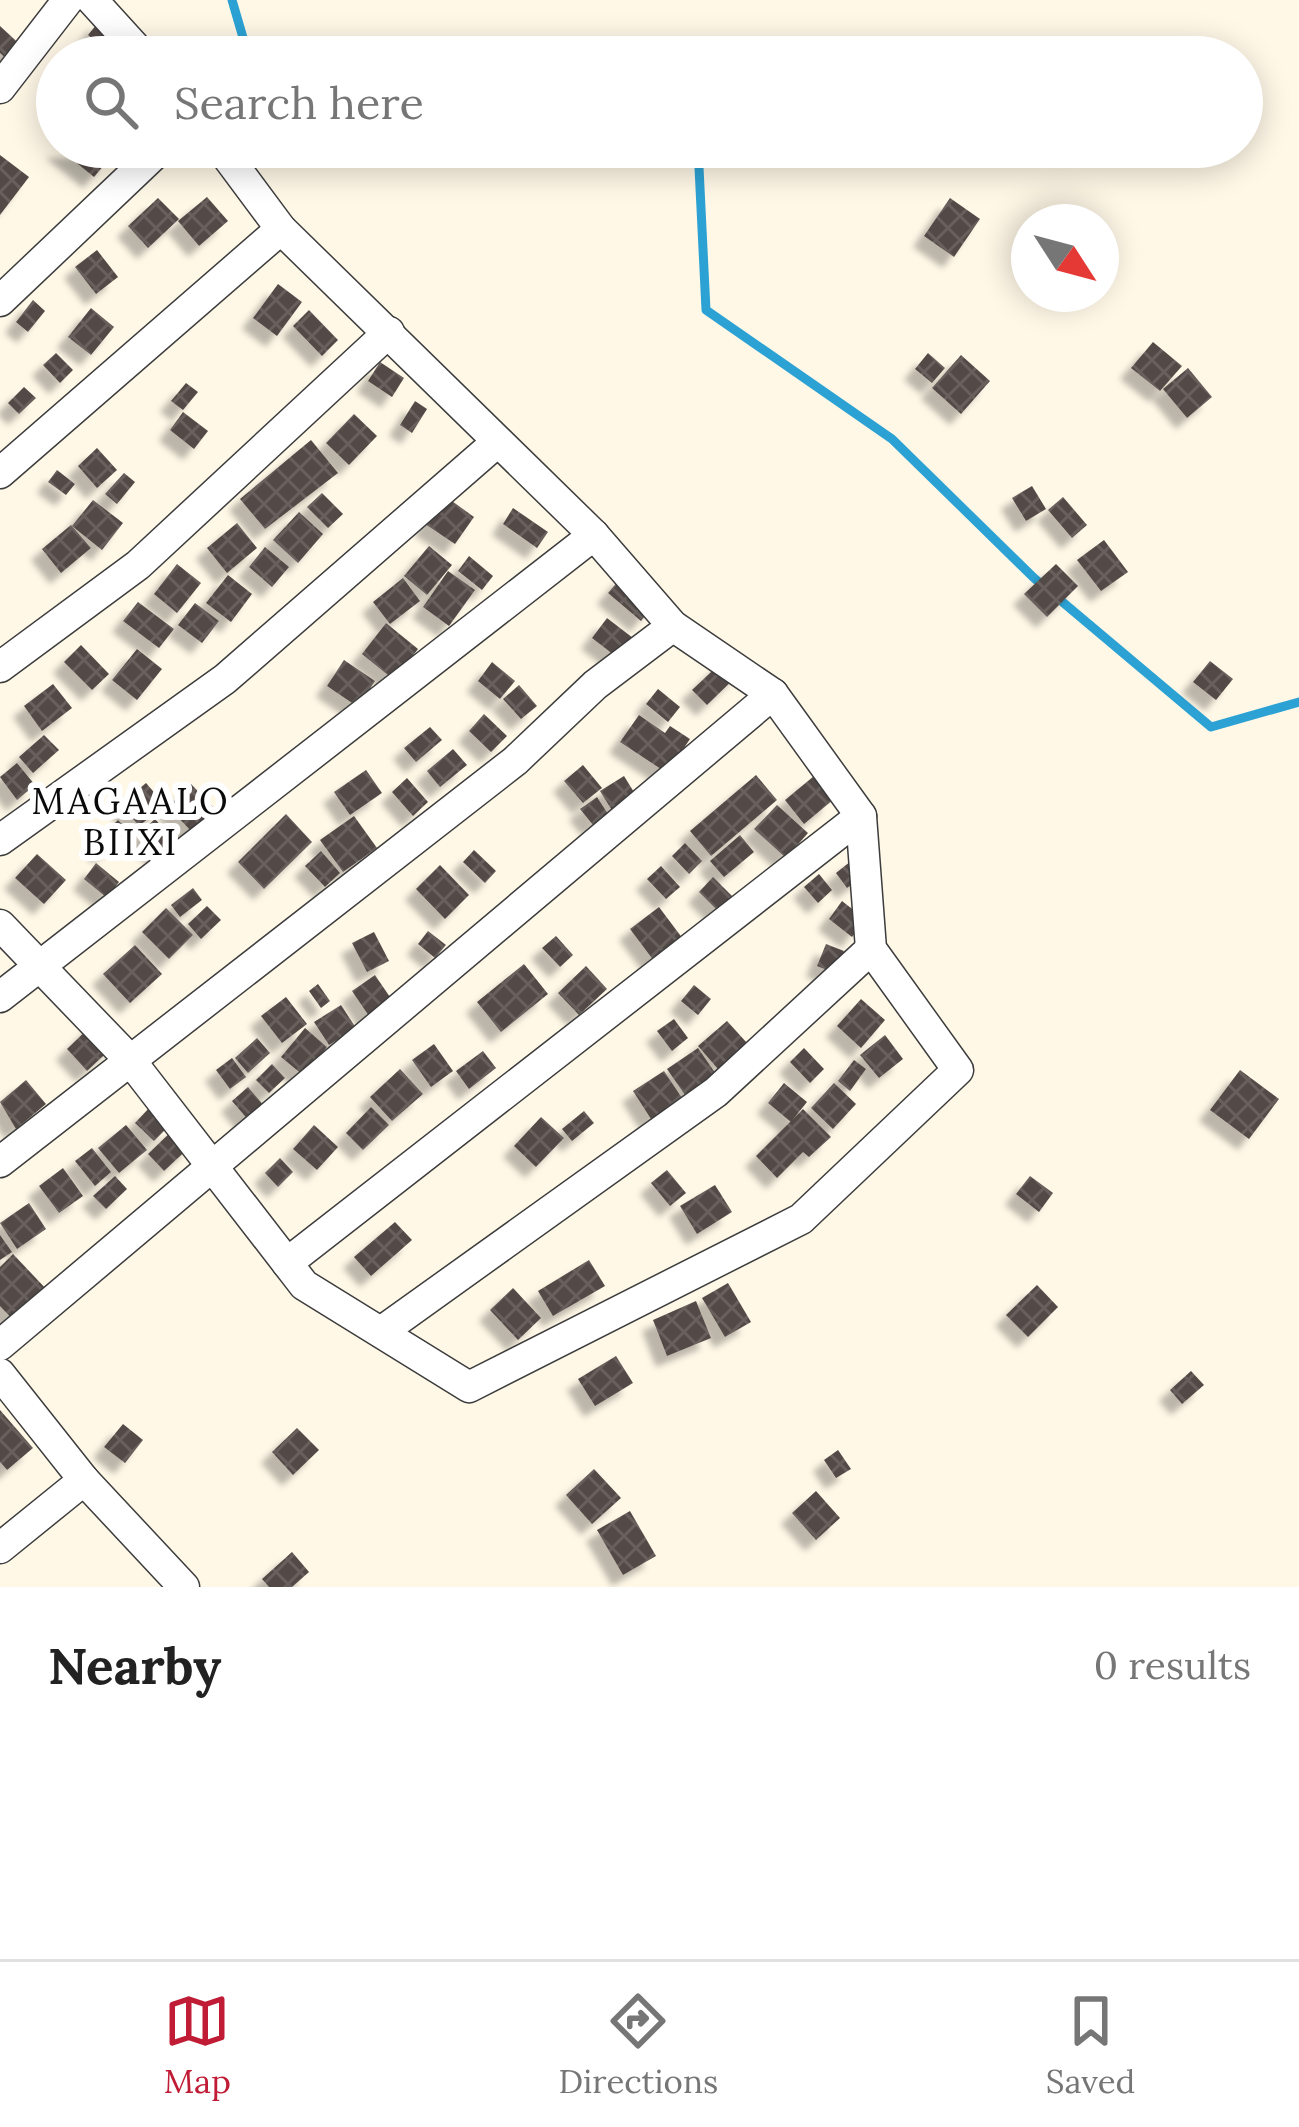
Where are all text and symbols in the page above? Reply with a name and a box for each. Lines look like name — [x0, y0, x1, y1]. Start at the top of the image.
search box — [36, 36, 1263, 168]
icon: search — [78, 69, 144, 135]
text: Search here — [174, 74, 424, 131]
north arrow — [1011, 204, 1119, 312]
district label: MAGAALO BIIXI — [31, 778, 231, 865]
text: Nearby — [48, 1633, 221, 1698]
text: 0 results — [1094, 1640, 1251, 1690]
tab: Map — [164, 1988, 231, 2102]
tab: Directions — [559, 1988, 718, 2102]
tab: Saved — [1046, 1988, 1135, 2102]

